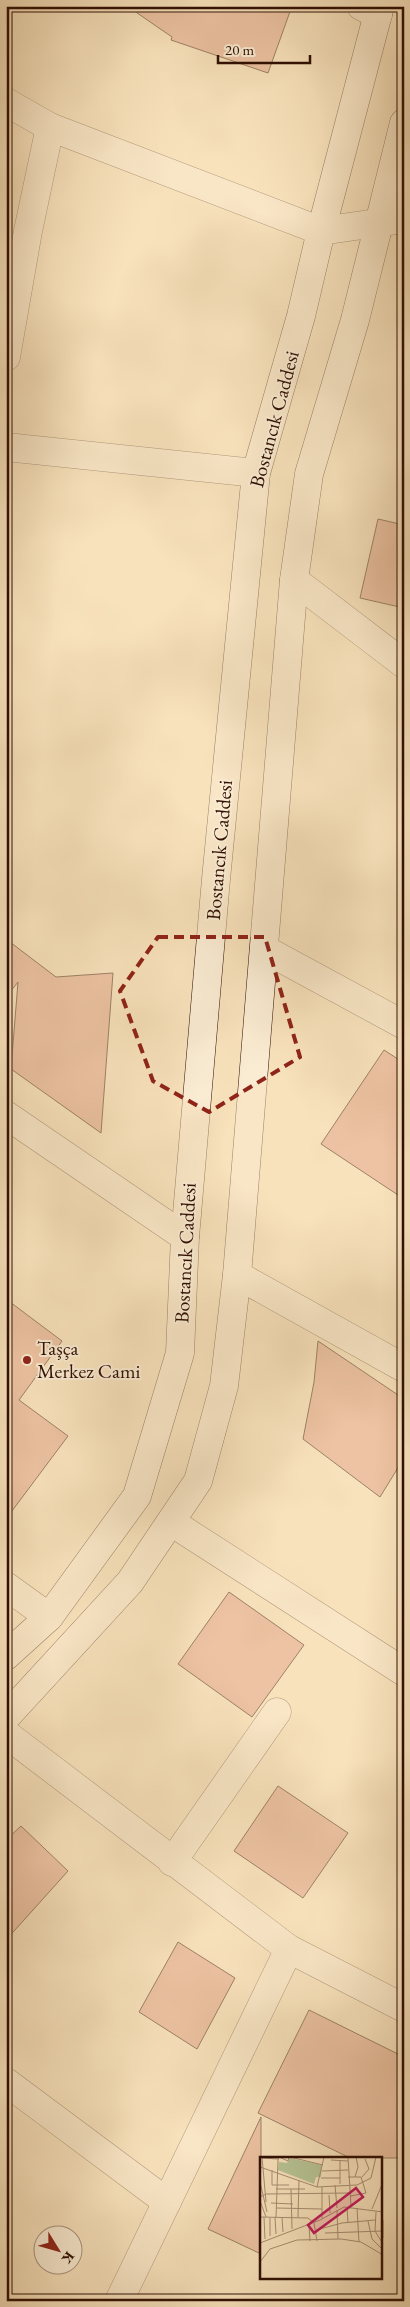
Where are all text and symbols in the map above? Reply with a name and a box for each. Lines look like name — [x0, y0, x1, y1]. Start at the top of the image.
scale bar — [218, 32, 310, 64]
text: 20 m — [225, 40, 254, 59]
street label: Bostancık Caddesi — [243, 348, 305, 490]
street label: Bostancık Caddesi — [200, 779, 238, 921]
street label: Bostancık Caddesi — [168, 1182, 202, 1324]
place label: Taşça Merkez Cami — [37, 1335, 141, 1384]
marker: Taşça Merkez Cami — [21, 1354, 33, 1366]
inset map — [260, 2157, 382, 2280]
north arrow — [32, 2224, 82, 2274]
text: K — [58, 2248, 79, 2268]

